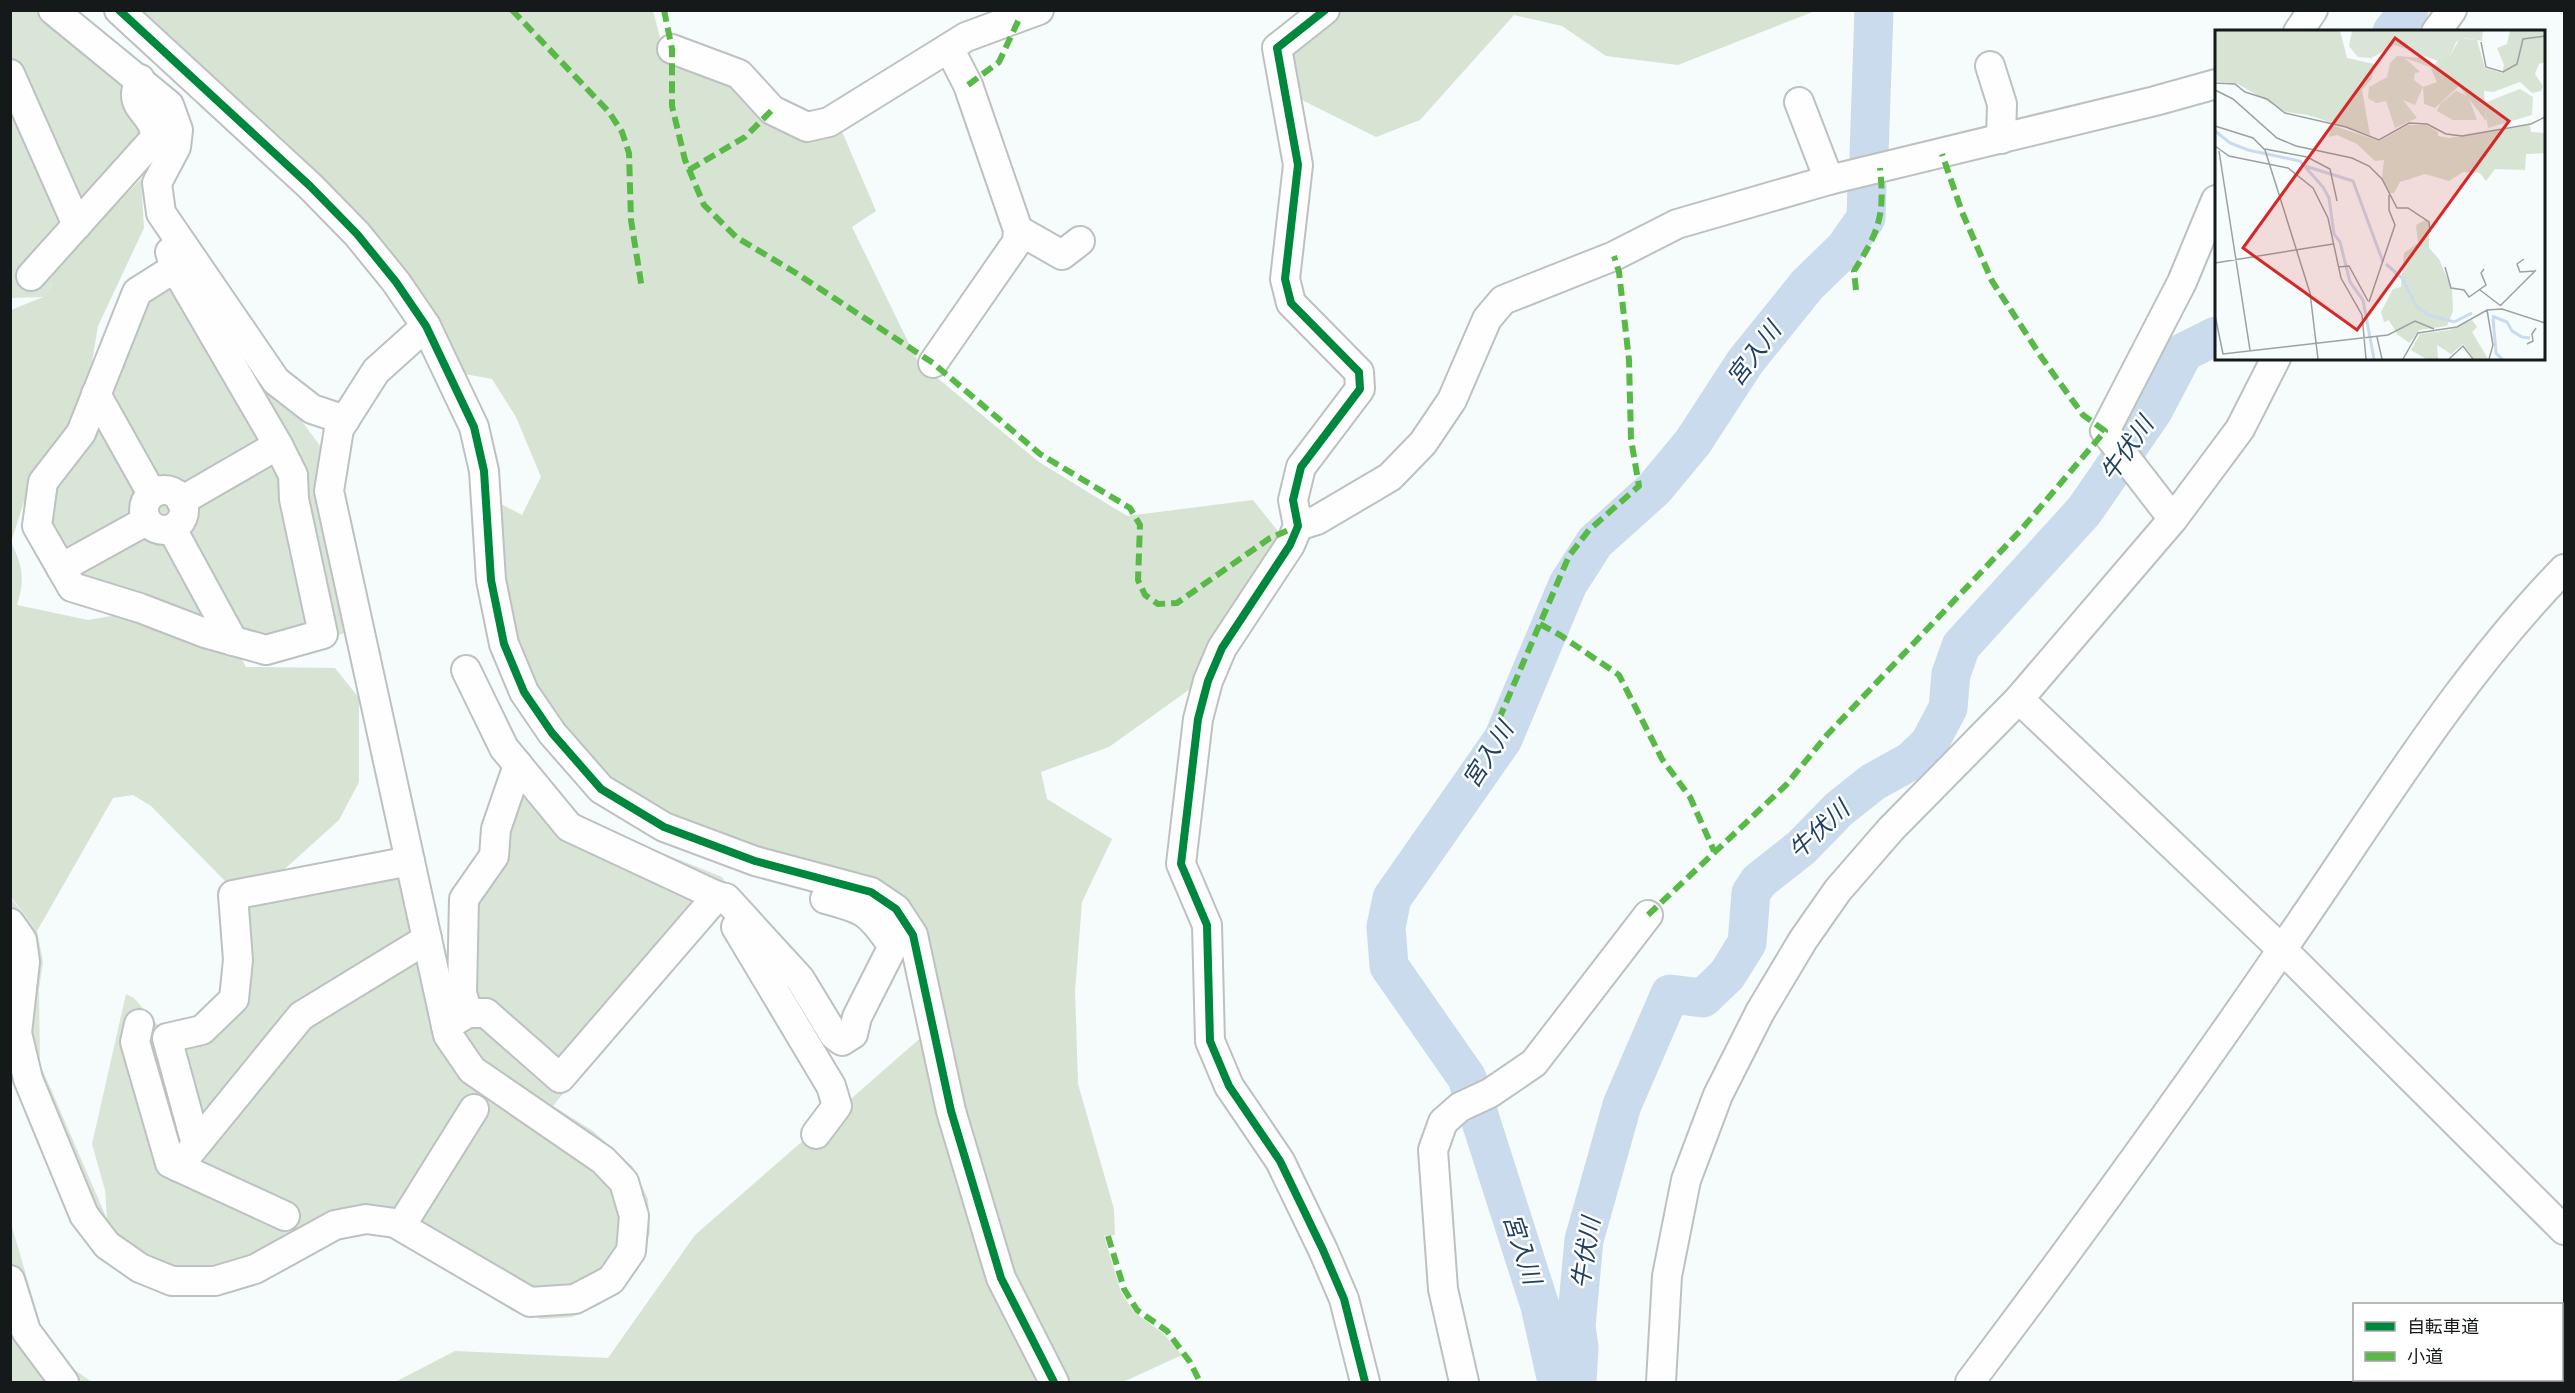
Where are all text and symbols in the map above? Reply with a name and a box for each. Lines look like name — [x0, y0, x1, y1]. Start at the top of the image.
inset map — [2215, 30, 2545, 360]
water label: 宮入川 — [1720, 313, 1789, 392]
water label: 牛伏川 — [2093, 408, 2162, 487]
water label: 宮入川 — [1455, 713, 1521, 793]
water label: 牛伏川 — [1782, 792, 1858, 866]
water label: 宮入川 — [1497, 1210, 1549, 1291]
water label: 牛伏川 — [1565, 1212, 1607, 1291]
legend — [2353, 1303, 2563, 1381]
text: 自転車道 — [2407, 1315, 2479, 1338]
text: 小道 — [2407, 1345, 2443, 1368]

